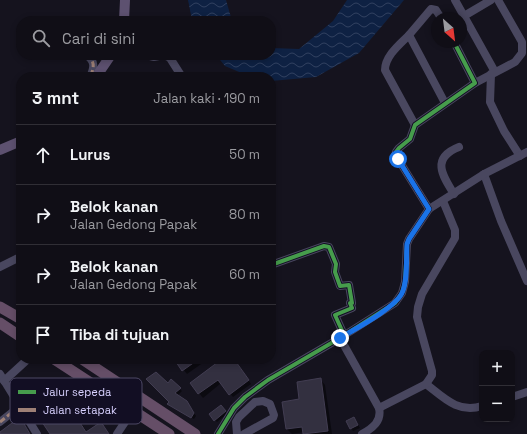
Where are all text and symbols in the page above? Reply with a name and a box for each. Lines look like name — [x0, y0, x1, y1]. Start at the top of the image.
north arrow — [431, 12, 467, 48]
search box — [16, 16, 276, 60]
icon: search — [30, 27, 52, 49]
text: Cari di sini — [62, 29, 135, 48]
text: 3 mnt — [32, 87, 79, 109]
text: Jalan kaki · 190 m — [153, 90, 260, 107]
icon: ahead — [32, 144, 54, 166]
text: Lurus — [70, 145, 110, 164]
text: 50 m — [229, 146, 260, 163]
route start — [389, 150, 407, 168]
text: Belok kanan — [70, 197, 158, 216]
icon: right — [32, 204, 54, 226]
text: 80 m — [229, 206, 260, 223]
text: Jalan Gedong Papak — [70, 216, 197, 233]
text: Belok kanan — [70, 257, 158, 276]
icon: right — [32, 264, 54, 286]
text: 60 m — [229, 266, 260, 283]
text: Jalan Gedong Papak — [70, 276, 197, 293]
icon: arrive — [32, 324, 54, 346]
text: Tiba di tujuan — [70, 325, 169, 344]
route end — [331, 329, 349, 347]
map controls — [479, 350, 515, 422]
button: + — [479, 350, 515, 386]
legend — [10, 378, 142, 424]
text: Jalur sepeda — [43, 385, 112, 399]
button: − — [479, 386, 515, 422]
text: Jalan setapak — [43, 403, 117, 417]

